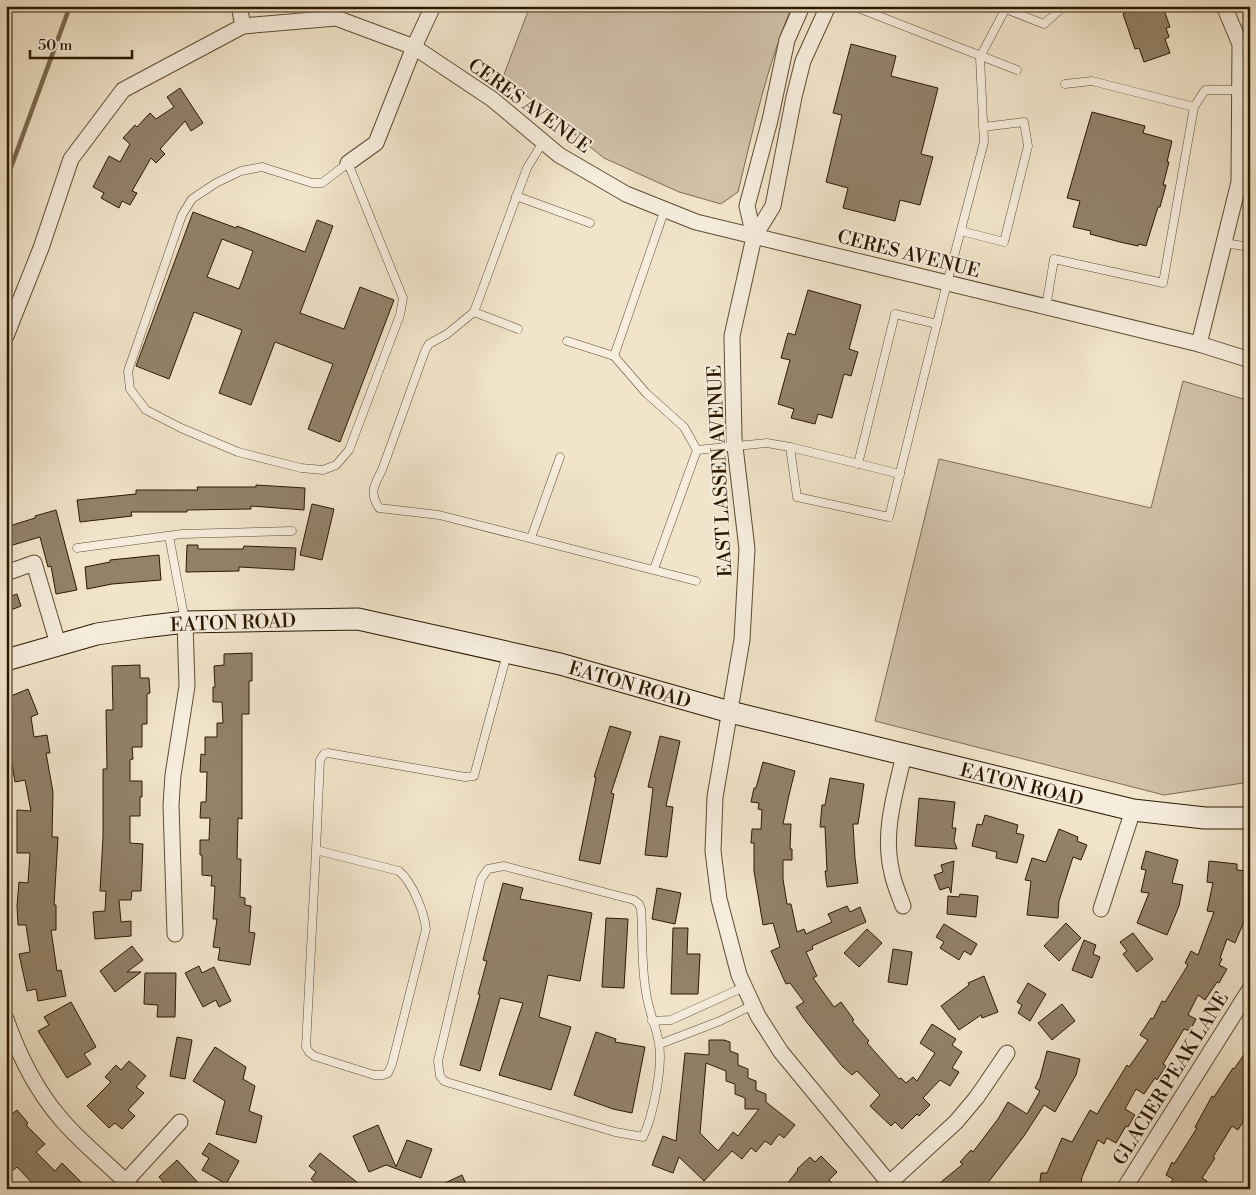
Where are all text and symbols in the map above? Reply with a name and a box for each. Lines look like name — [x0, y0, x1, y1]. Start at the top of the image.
scale bar — [30, 28, 132, 60]
text: 50 m — [38, 36, 72, 55]
street label: CERES AVENUE — [463, 53, 596, 159]
street label: CERES AVENUE — [835, 225, 983, 283]
street label: EAST LASSEN AVENUE — [702, 364, 738, 578]
street label: EATON ROAD — [170, 609, 297, 637]
street label: EATON ROAD — [566, 656, 694, 714]
street label: EATON ROAD — [958, 758, 1086, 812]
street label: GLACIER PEAK LANE — [1108, 987, 1234, 1170]

